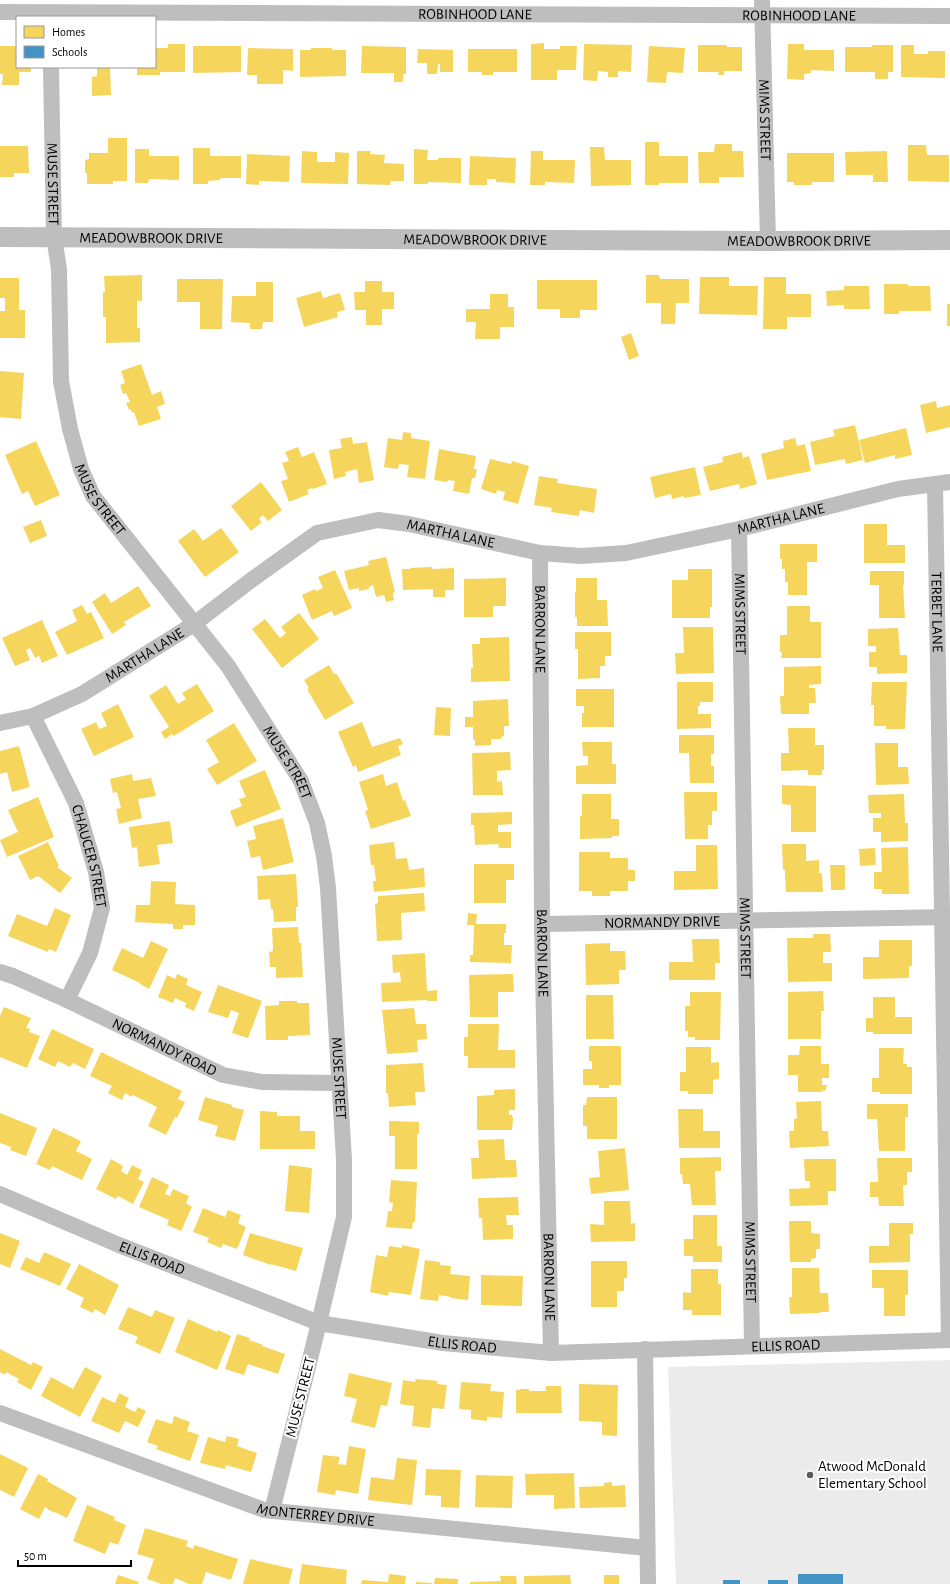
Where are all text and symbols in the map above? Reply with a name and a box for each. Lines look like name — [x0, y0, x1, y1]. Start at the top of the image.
street label: ROBINHOOD LANE — [418, 7, 532, 22]
street label: ROBINHOOD LANE — [742, 8, 856, 24]
legend — [16, 16, 156, 68]
text: Homes — [52, 26, 85, 38]
text: Schools — [52, 46, 87, 58]
street label: MIMS STREET — [756, 79, 773, 162]
street label: MUSE STREET — [44, 143, 61, 226]
street label: MEADOWBROOK DRIVE — [79, 230, 223, 246]
street label: MEADOWBROOK DRIVE — [403, 232, 547, 248]
street label: MEADOWBROOK DRIVE — [727, 233, 871, 249]
street label: MUSE STREET — [72, 462, 129, 539]
street label: MARTHA LANE — [736, 501, 826, 537]
street label: MARTHA LANE — [405, 517, 496, 551]
street label: TERBET LANE — [928, 572, 945, 652]
street label: MIMS STREET — [732, 573, 748, 656]
street label: BARRON LANE — [532, 585, 548, 673]
street label: MARTHA LANE — [103, 625, 187, 686]
street label: MUSE STREET — [260, 723, 314, 802]
street label: CHAUCER STREET — [69, 803, 109, 910]
street label: MIMS STREET — [737, 897, 753, 980]
street label: BARRON LANE — [534, 909, 551, 997]
street label: NORMANDY DRIVE — [604, 914, 720, 931]
street label: NORMANDY ROAD — [110, 1016, 219, 1079]
street label: MUSE STREET — [329, 1037, 349, 1120]
street label: MIMS STREET — [742, 1221, 758, 1303]
street label: BARRON LANE — [540, 1233, 557, 1321]
street label: ELLIS ROAD — [117, 1239, 187, 1278]
street label: ELLIS ROAD — [427, 1334, 498, 1356]
street label: ELLIS ROAD — [751, 1337, 821, 1354]
street label: MUSE STREET — [283, 1355, 318, 1439]
place label: Atwood McDonald Elementary School — [818, 1459, 927, 1491]
marker: Atwood McDonald Elementary School — [805, 1470, 815, 1480]
street label: MONTERREY DRIVE — [255, 1501, 375, 1529]
scale bar — [18, 1542, 131, 1568]
text: 50 m — [24, 1550, 47, 1562]

